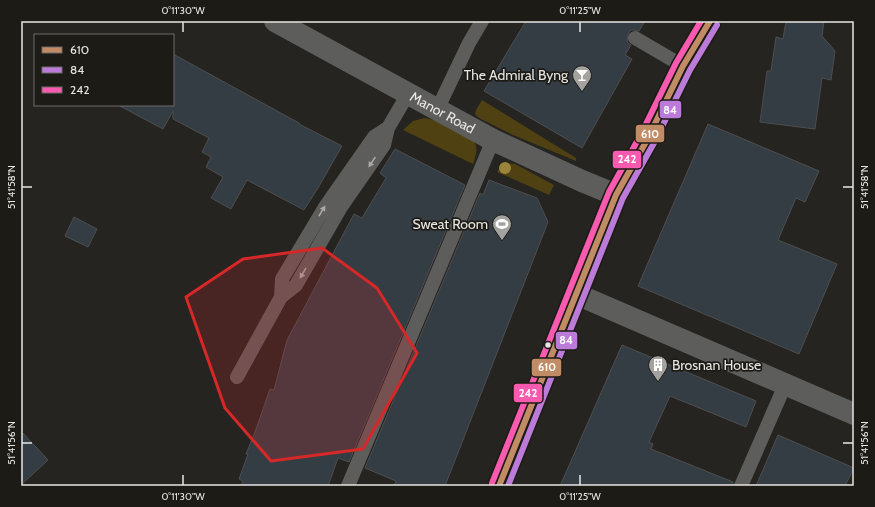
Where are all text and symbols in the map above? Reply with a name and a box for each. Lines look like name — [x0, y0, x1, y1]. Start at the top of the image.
text: 0°11'30"W — [161, 4, 205, 17]
text: 0°11'25"W — [559, 4, 601, 17]
legend — [34, 34, 174, 106]
text: 610 — [70, 42, 89, 57]
text: 84 — [70, 62, 84, 77]
bar icon: The Admiral Byng — [571, 64, 593, 92]
place label: The Admiral Byng — [464, 66, 569, 84]
text: 242 — [70, 82, 90, 97]
street label: Manor Road — [407, 87, 478, 138]
line badge: 84 — [659, 100, 682, 119]
text: 84 — [663, 103, 677, 117]
line badge: 610 — [635, 124, 665, 143]
text: 610 — [641, 127, 659, 141]
line badge: 242 — [612, 150, 642, 169]
text: 242 — [618, 152, 636, 166]
one-way arrow — [368, 157, 376, 168]
text: 51°41'58"N — [5, 165, 18, 209]
text: 51°41'58"N — [858, 165, 871, 209]
one-way arrow — [319, 205, 326, 217]
sports icon: Sweat Room — [491, 213, 513, 241]
place label: Sweat Room — [412, 215, 488, 233]
one-way arrow — [300, 267, 307, 279]
line badge: 84 — [555, 331, 578, 350]
text: 84 — [559, 333, 573, 347]
unlabelled marker — [543, 340, 553, 350]
building icon: Brosnan House — [647, 354, 669, 382]
place label: Brosnan House — [672, 356, 761, 374]
line badge: 610 — [531, 358, 562, 377]
text: 610 — [538, 360, 556, 374]
line badge: 242 — [513, 383, 543, 403]
text: 242 — [519, 386, 537, 400]
text: 51°41'56"N — [5, 421, 18, 465]
text: 51°41'56"N — [858, 421, 871, 465]
text: 0°11'30"W — [161, 490, 205, 503]
text: 0°11'25"W — [559, 490, 601, 503]

